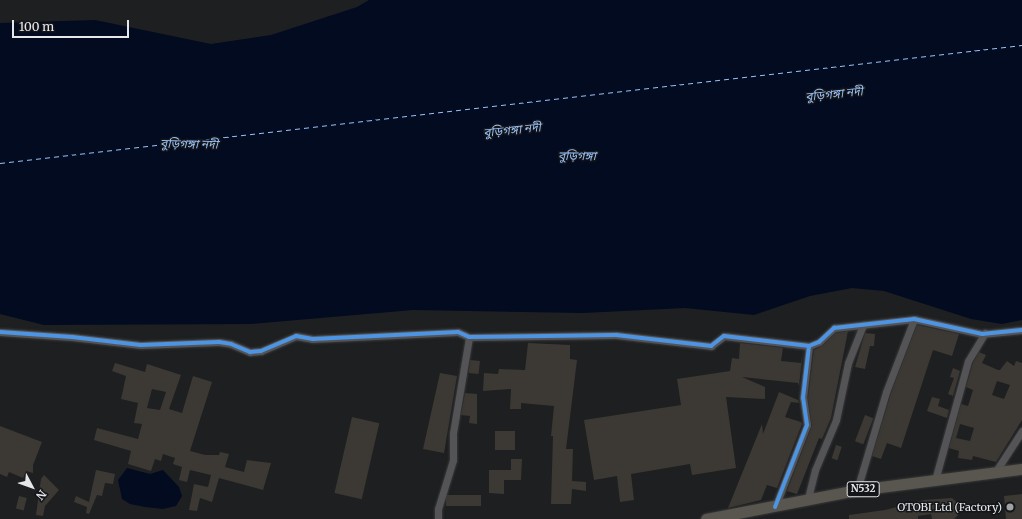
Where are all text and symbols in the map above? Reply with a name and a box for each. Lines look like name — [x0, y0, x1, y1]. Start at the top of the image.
scale bar — [14, 12, 131, 38]
text: 100 m — [19, 19, 54, 34]
water label: বুড়িগঙ্গা নদী — [805, 84, 863, 104]
water label: বুড়িগঙ্গা নদী — [483, 120, 541, 140]
water label: বুড়িগঙ্গা নদী — [160, 136, 218, 152]
water label: বুড়িগঙ্গা — [558, 149, 596, 163]
north arrow — [12, 467, 52, 507]
road number: N532 — [846, 481, 880, 497]
text: N — [33, 487, 49, 503]
place label: OTOBI Ltd (Factory) — [897, 500, 1002, 514]
marker: OTOBI Ltd (Factory) — [1005, 502, 1015, 512]

